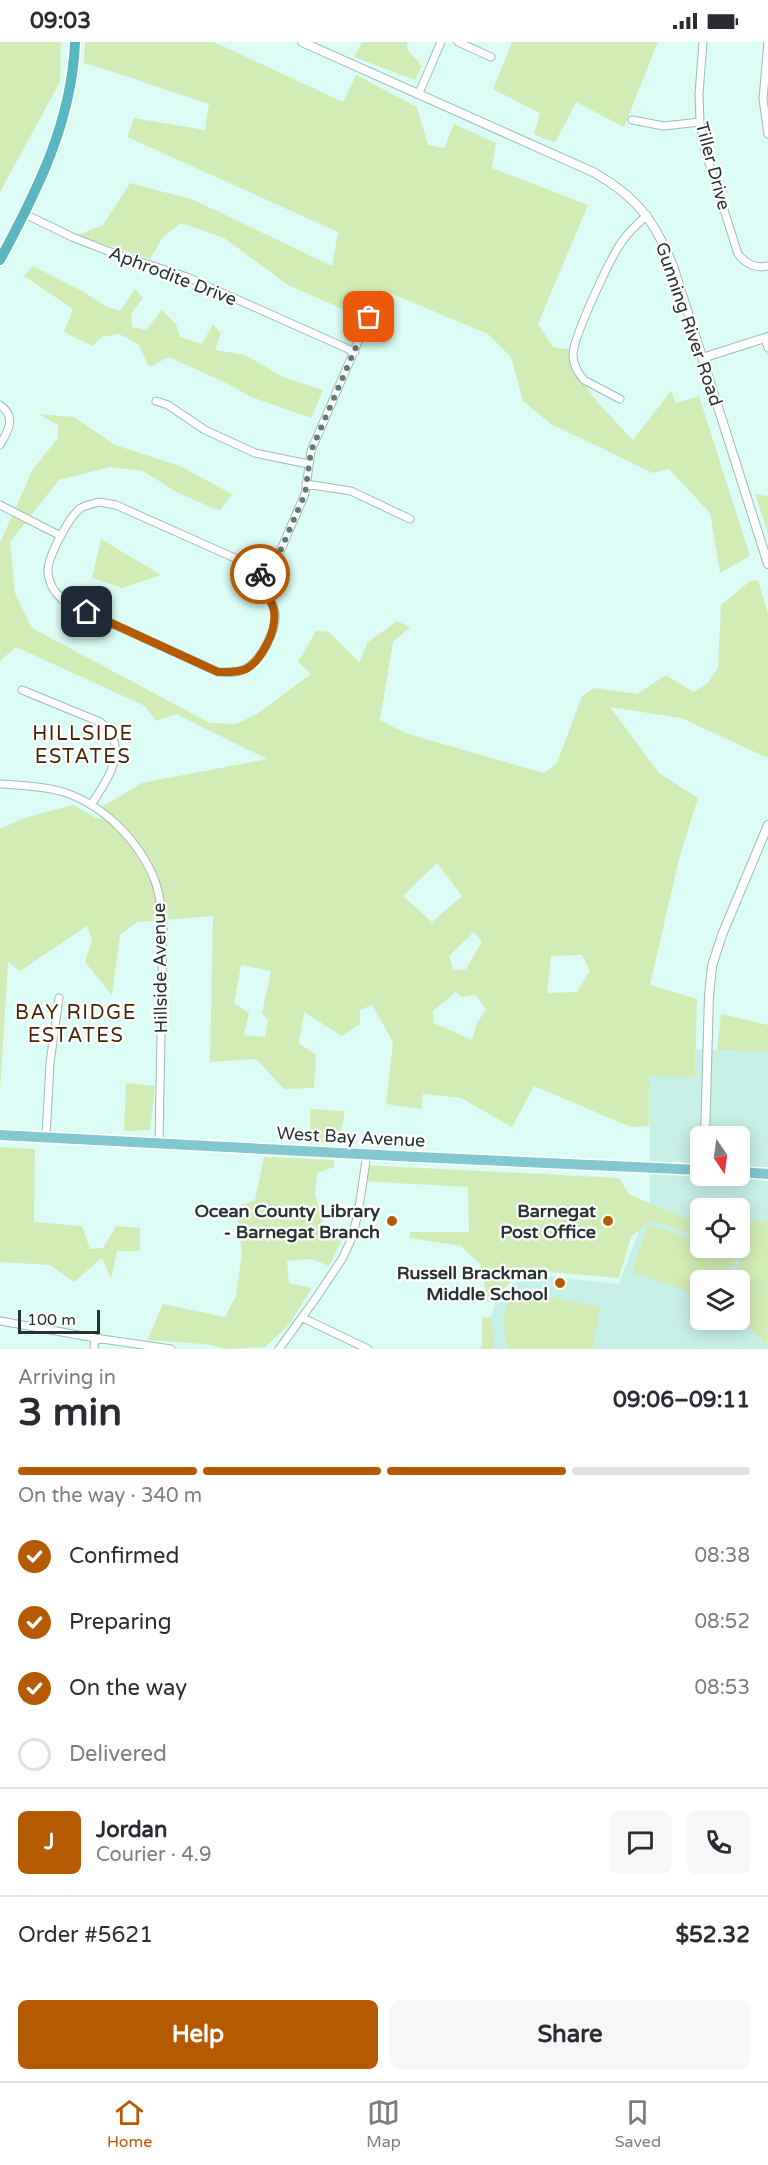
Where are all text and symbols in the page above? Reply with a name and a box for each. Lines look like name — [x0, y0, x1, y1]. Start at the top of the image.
text: 09:03 — [30, 8, 91, 34]
street label: Tiller Drive — [691, 120, 735, 212]
street label: Gunning River Road — [651, 239, 727, 409]
street label: Aphrodite Drive — [106, 242, 240, 310]
pin — [343, 291, 394, 342]
icon: bag — [352, 300, 385, 333]
courier — [230, 544, 290, 604]
icon: bike — [244, 558, 277, 591]
pin — [61, 586, 112, 637]
icon: home — [70, 595, 103, 628]
district label: HILLSIDE ESTATES — [32, 722, 134, 769]
street label: Hillside Avenue — [148, 902, 172, 1034]
district label: BAY RIDGE ESTATES — [15, 1001, 137, 1048]
street label: West Bay Avenue — [276, 1122, 426, 1152]
north arrow — [690, 1126, 750, 1186]
map controls — [690, 1126, 750, 1330]
button: locate — [690, 1198, 750, 1258]
place label: Ocean County Library - Barnegat Branch — [194, 1200, 380, 1243]
place label: Barnegat Post Office — [500, 1200, 596, 1243]
marker: Ocean County Library - Barnegat Branch — [385, 1214, 399, 1228]
marker: Barnegat Post Office — [601, 1214, 615, 1228]
place label: Russell Brackman Middle School — [397, 1262, 548, 1305]
button: layers — [690, 1270, 750, 1330]
marker: Russell Brackman Middle School — [553, 1276, 567, 1290]
scale bar — [18, 1307, 100, 1334]
text: 100 m — [27, 1310, 76, 1330]
text: Arriving in — [18, 1366, 116, 1390]
text: 09:06–09:11 — [613, 1387, 750, 1413]
text: 3 min — [18, 1389, 122, 1436]
text: On the way · 340 m — [18, 1484, 202, 1508]
icon: check — [18, 1540, 51, 1573]
text: Confirmed — [69, 1543, 179, 1569]
text: 08:38 — [695, 1544, 750, 1568]
icon: check — [18, 1606, 51, 1639]
text: Preparing — [69, 1609, 172, 1635]
text: 08:52 — [695, 1610, 750, 1634]
icon: check — [18, 1672, 51, 1705]
text: On the way — [69, 1675, 187, 1701]
text: 08:53 — [695, 1676, 750, 1700]
text: Delivered — [69, 1741, 167, 1767]
button: chat — [609, 1811, 672, 1874]
button: phone — [687, 1811, 750, 1874]
text: Jordan — [96, 1817, 167, 1843]
text: J — [44, 1829, 55, 1855]
text: Courier · 4.9 — [96, 1843, 211, 1867]
text: Order #5621 — [18, 1922, 153, 1948]
text: $52.32 — [675, 1922, 750, 1948]
button: Help — [18, 2000, 378, 2069]
button: Share — [390, 2000, 750, 2069]
tab: Home — [107, 2096, 152, 2152]
tab: Map — [366, 2096, 401, 2152]
tab: Saved — [615, 2096, 661, 2152]

